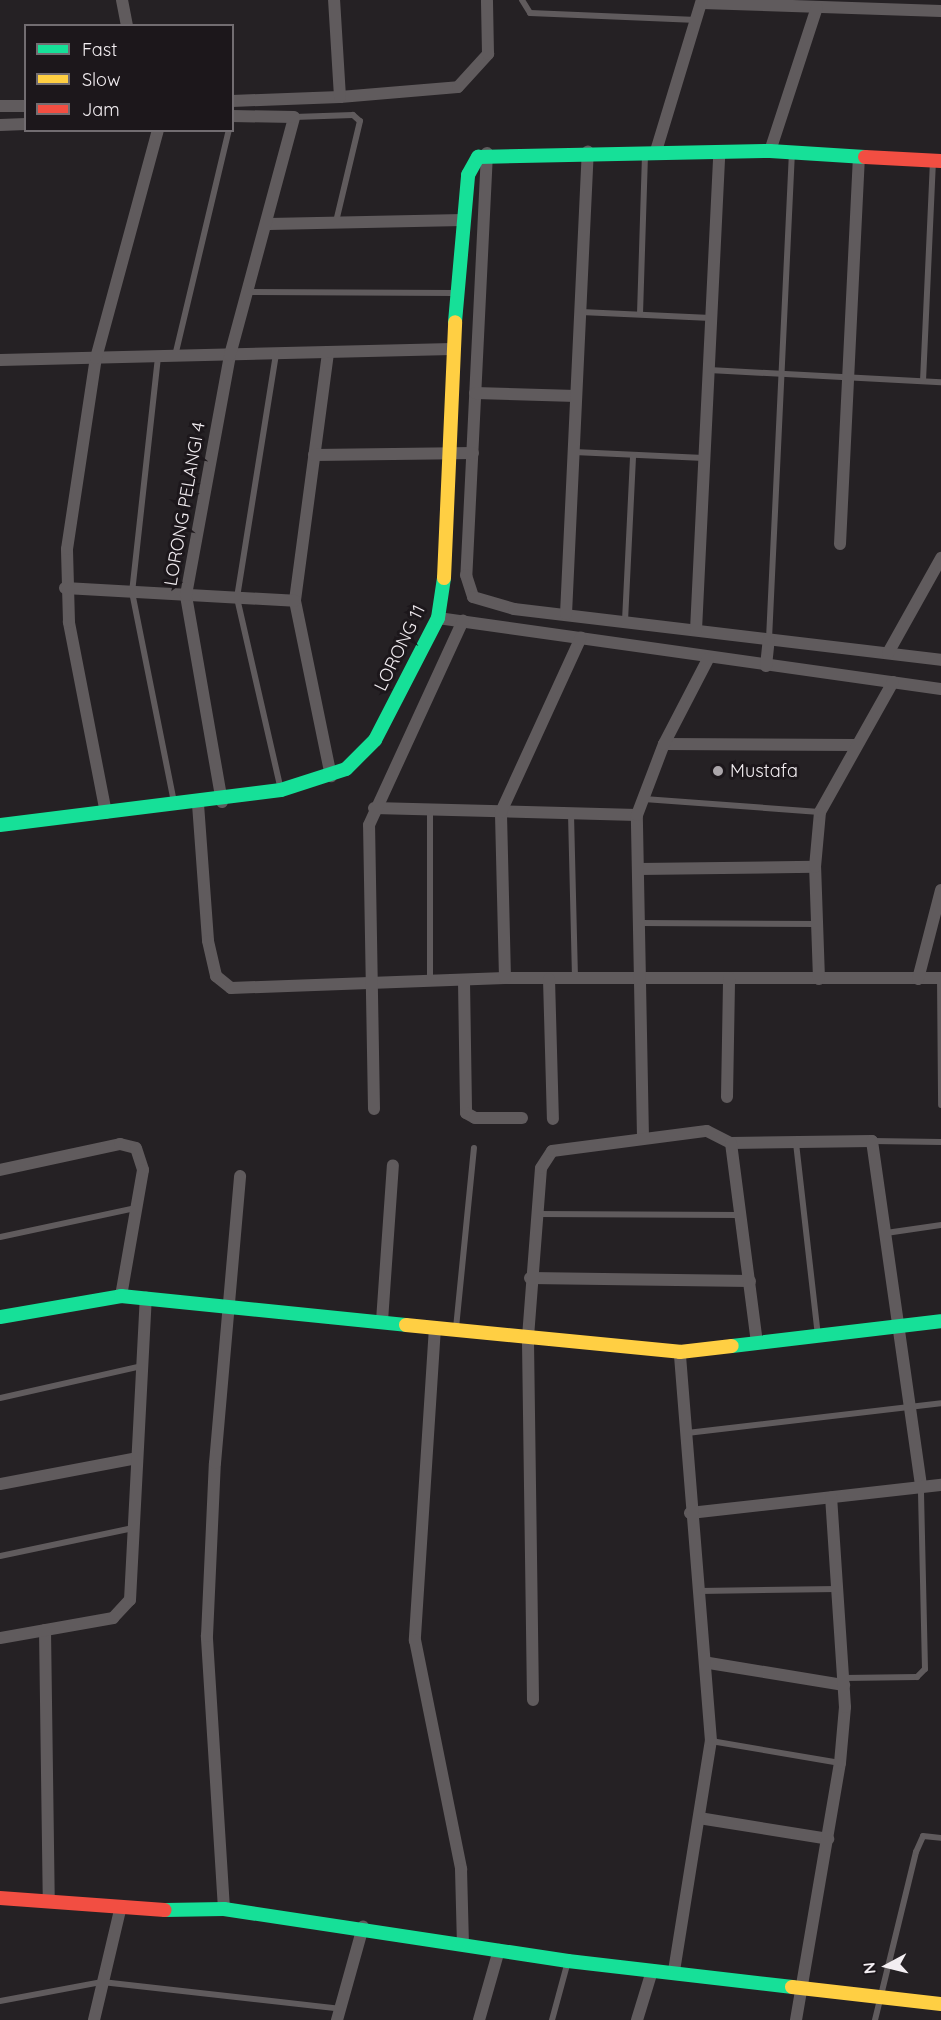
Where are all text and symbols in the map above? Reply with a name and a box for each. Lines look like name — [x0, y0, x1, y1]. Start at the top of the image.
legend — [24, 24, 234, 132]
text: Fast — [82, 38, 117, 61]
text: Slow — [82, 68, 120, 91]
text: Jam — [82, 98, 120, 121]
street label: LORONG PELANGI 4 — [160, 420, 210, 588]
street label: LORONG 11 — [370, 602, 430, 694]
place label: Mustafa — [730, 760, 798, 782]
marker: Mustafa — [711, 764, 725, 778]
north arrow — [857, 1936, 917, 1996]
text: N — [858, 1961, 880, 1975]

